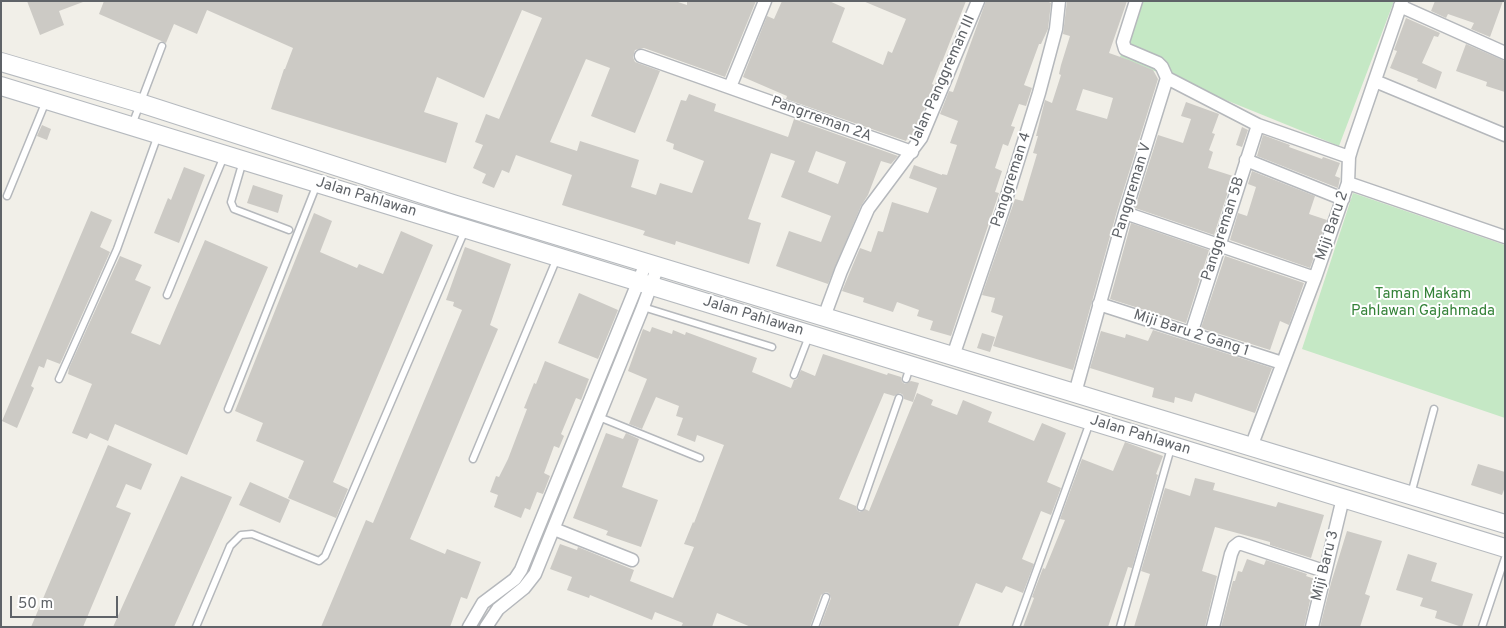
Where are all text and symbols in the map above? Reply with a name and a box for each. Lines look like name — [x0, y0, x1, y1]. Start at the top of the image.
street label: Jalan Panggreman III — [906, 12, 980, 150]
street label: Pangrreman 2A — [768, 93, 874, 147]
street label: Panggreman 4 — [988, 130, 1036, 230]
street label: Panggreman V — [1110, 141, 1156, 241]
street label: Jalan Pahlawan — [313, 174, 419, 222]
street label: Panggreman 5B — [1199, 175, 1249, 283]
street label: Miji Baru 2 — [1313, 189, 1353, 263]
park label: Taman Makam Pahlawan Gajahmada — [1351, 286, 1495, 321]
street label: Jalan Pahlawan — [700, 293, 806, 341]
street label: Miji Baru 2 Gang 1 — [1131, 307, 1251, 361]
street label: Jalan Pahlawan — [1087, 412, 1193, 460]
street label: Miji Baru 3 — [1309, 529, 1343, 603]
scale bar — [12, 586, 120, 618]
text: 50 m — [18, 595, 53, 614]

